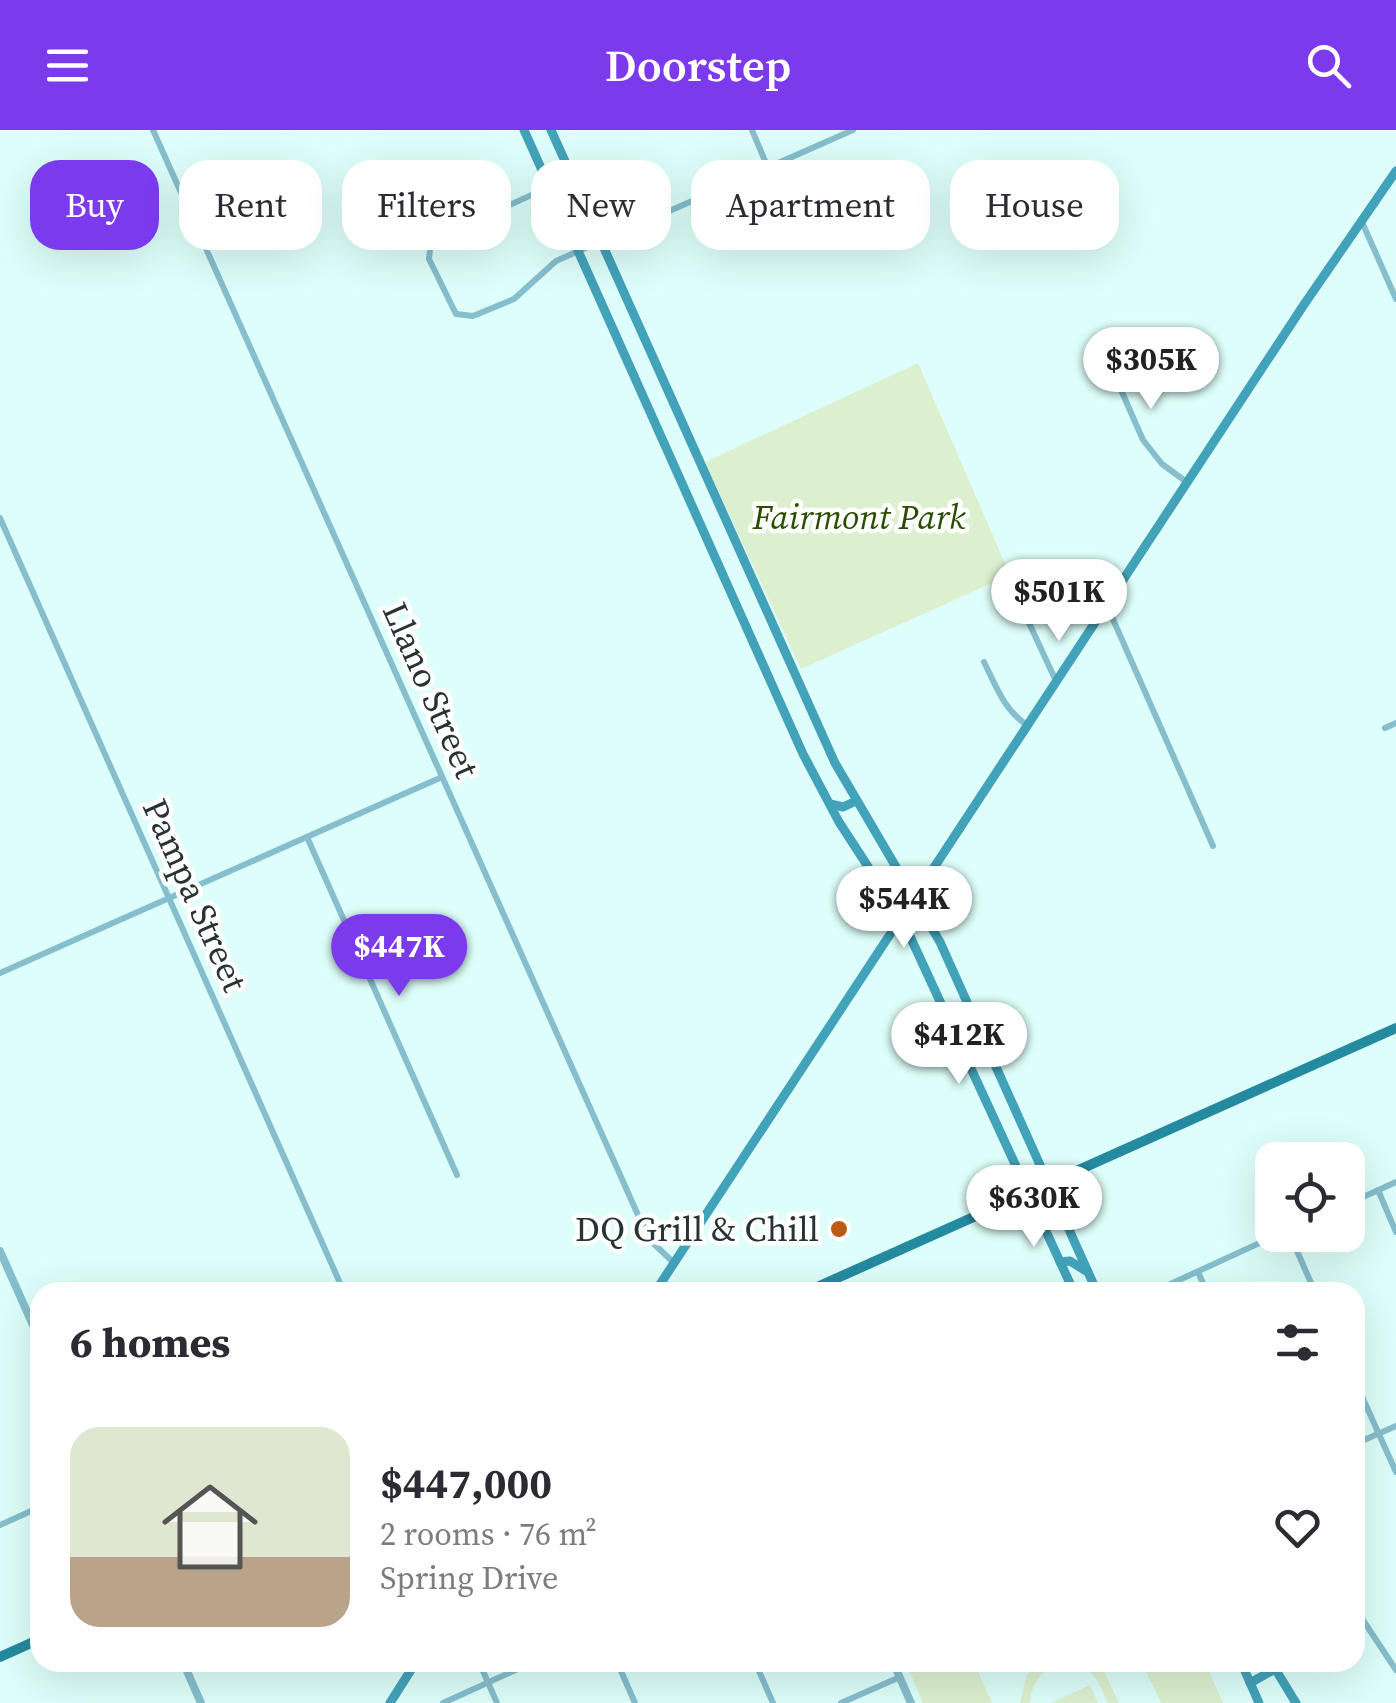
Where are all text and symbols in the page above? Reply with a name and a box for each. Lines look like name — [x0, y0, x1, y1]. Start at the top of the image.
text: Doorstep — [605, 34, 791, 96]
icon: menu — [40, 38, 95, 93]
icon: search — [1301, 38, 1356, 93]
chip: Buy — [30, 160, 159, 250]
chip: Rent — [179, 160, 322, 250]
chip: Filters — [342, 160, 511, 250]
chip: New — [531, 160, 671, 250]
chip: Apartment — [691, 160, 930, 250]
chip: House — [950, 160, 1119, 250]
pin: $305K — [1081, 327, 1221, 412]
text: $305K — [1105, 337, 1197, 381]
park label: Fairmont Park — [751, 493, 966, 541]
pin: $501K — [989, 559, 1129, 644]
text: $501K — [1013, 569, 1105, 613]
street label: Llano Street — [371, 595, 491, 786]
street label: Pampa Street — [131, 791, 259, 999]
pin: $544K — [834, 866, 974, 951]
text: $544K — [858, 876, 950, 920]
pin: $447K — [329, 914, 469, 999]
text: $447K — [353, 924, 445, 968]
pin: $412K — [889, 1002, 1029, 1087]
text: $412K — [913, 1012, 1005, 1056]
map controls — [1255, 1142, 1365, 1252]
button: locate — [1255, 1142, 1365, 1252]
pin: $630K — [964, 1165, 1104, 1250]
text: $630K — [988, 1175, 1080, 1219]
place label: DQ Grill & Chill — [575, 1205, 819, 1253]
marker: DQ Grill & Chill — [828, 1218, 850, 1240]
text: 6 homes — [70, 1313, 230, 1371]
icon: filters — [1270, 1315, 1325, 1370]
text: $447,000 — [380, 1454, 552, 1512]
icon: home — [150, 1467, 270, 1587]
icon: heart — [1270, 1500, 1325, 1555]
text: 2 rooms · 76 m² — [380, 1512, 597, 1556]
text: Spring Drive — [380, 1556, 558, 1600]

